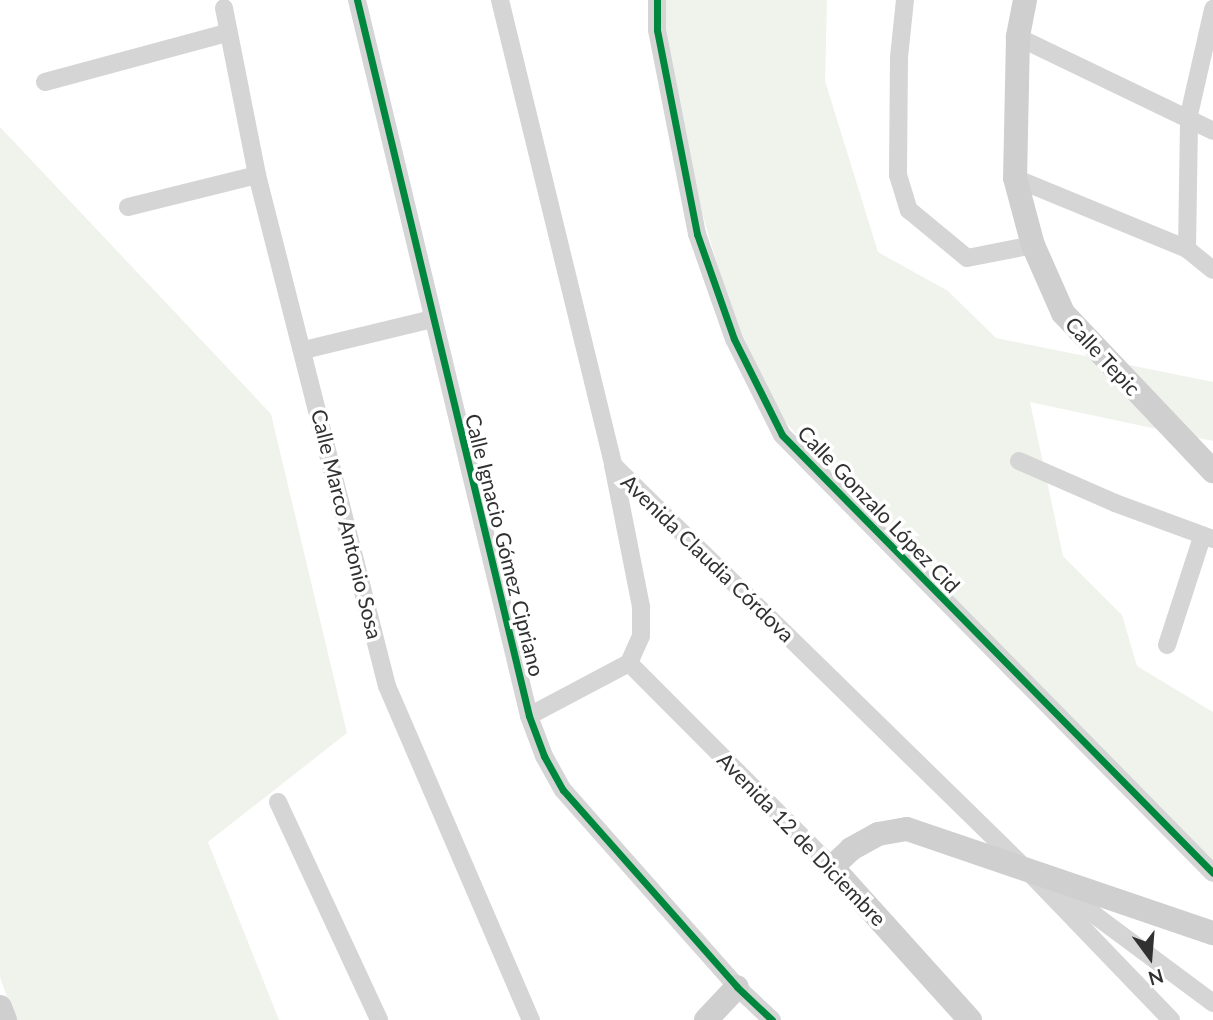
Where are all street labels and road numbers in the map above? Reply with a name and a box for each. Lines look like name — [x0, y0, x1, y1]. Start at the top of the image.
street label: Calle Tepic — [1060, 311, 1146, 401]
street label: Calle Marco Antonio Sosa — [306, 406, 388, 642]
street label: Calle Ignacio Gómez Cipriano — [460, 411, 550, 679]
street label: Calle Gonzalo López Cid — [793, 420, 965, 598]
street label: Avenida Claudia Córdova — [616, 469, 800, 647]
street label: Avenida 12 de Diciembre — [712, 747, 892, 931]

